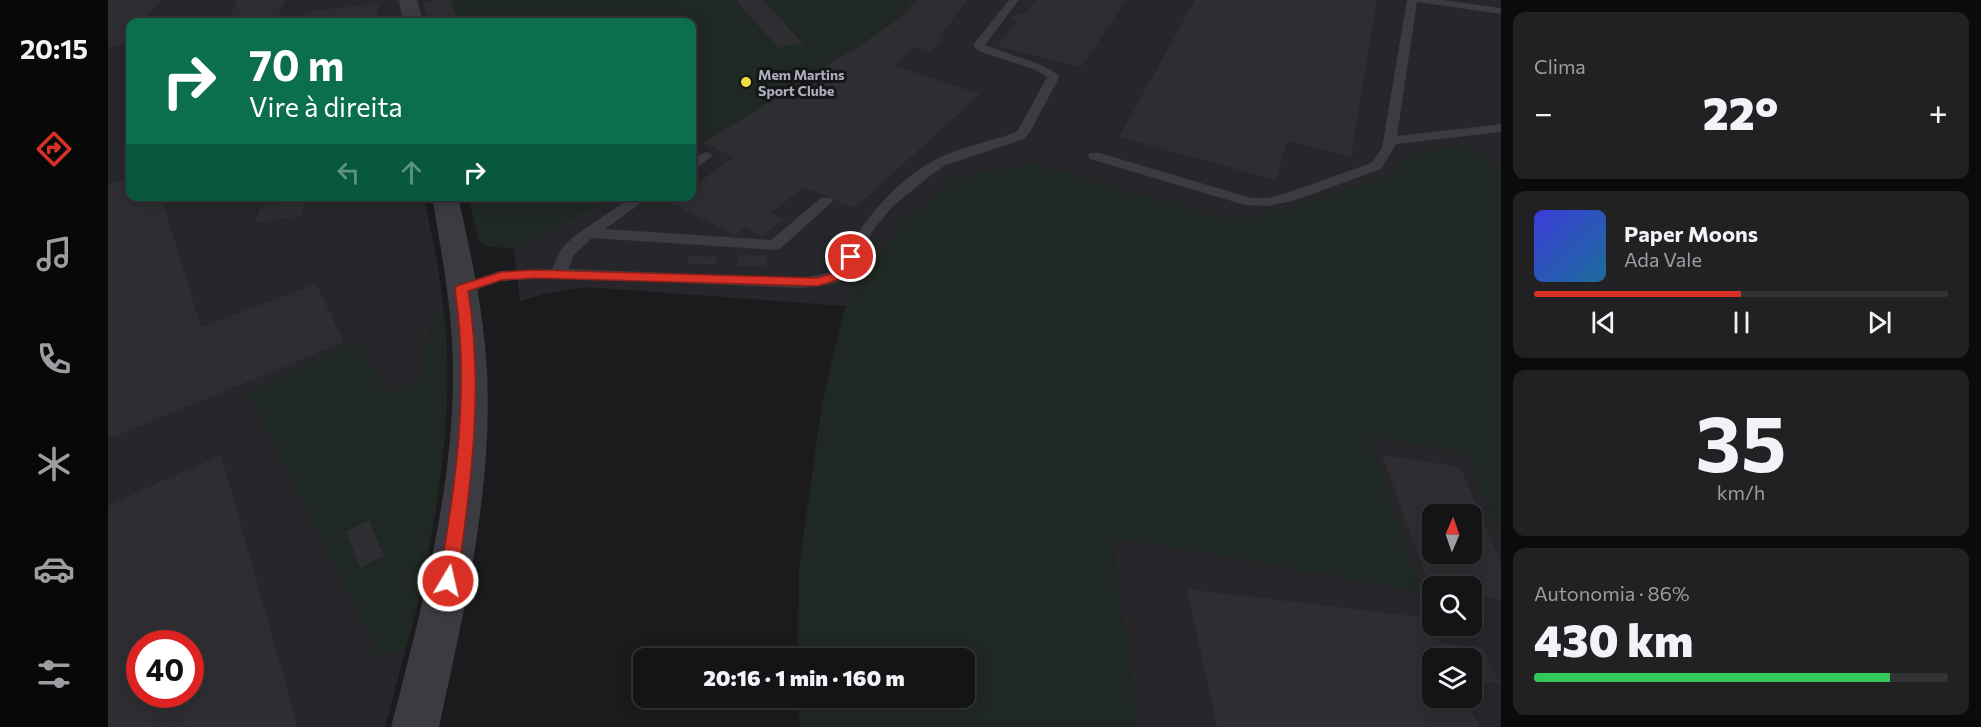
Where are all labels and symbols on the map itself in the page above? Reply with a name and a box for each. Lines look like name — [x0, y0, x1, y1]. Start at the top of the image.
place label: Mem Martins Sport Clube — [758, 66, 845, 99]
marker: Mem Martins Sport Clube — [739, 75, 753, 89]
pin — [825, 231, 876, 282]
north arrow — [1422, 504, 1482, 564]
position arrow — [416, 549, 480, 613]
speed limit sign: 40 — [126, 630, 204, 708]

